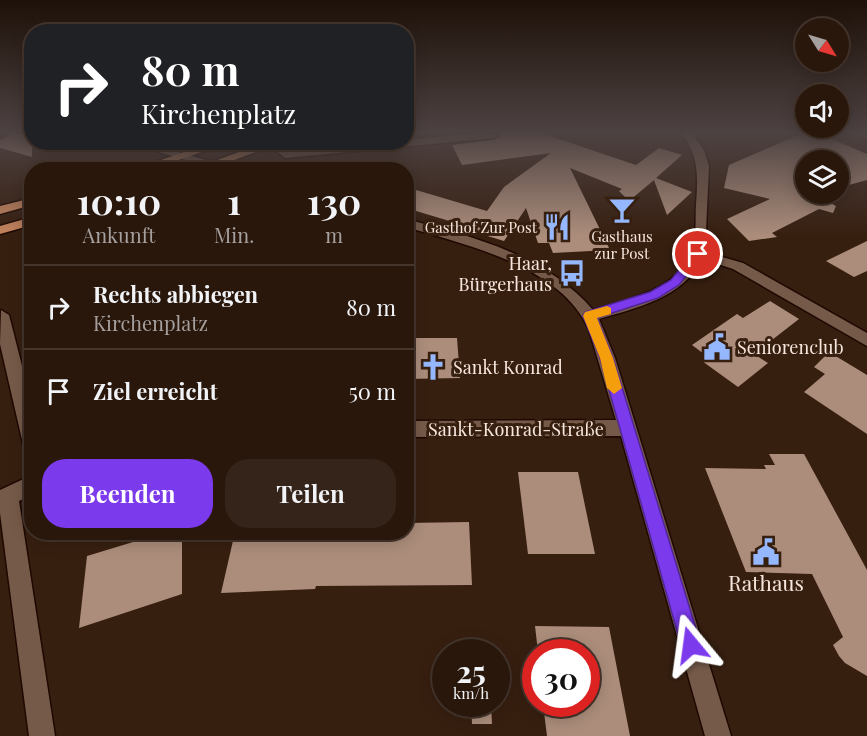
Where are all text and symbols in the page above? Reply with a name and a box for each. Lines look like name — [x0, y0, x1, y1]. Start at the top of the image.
north arrow — [795, 18, 849, 72]
map controls — [795, 18, 849, 204]
text: 80 m — [141, 41, 239, 97]
icon: right — [42, 48, 120, 126]
button: sound — [795, 84, 849, 138]
text: Kirchenplatz — [141, 95, 296, 131]
button: layers — [795, 150, 849, 204]
text: 10:10 — [77, 176, 161, 224]
text: 1 — [227, 176, 241, 224]
text: 130 — [307, 176, 361, 224]
bar icon: Gasthaus zur Post — [607, 195, 637, 225]
restaurant icon: Gasthof Zur Post — [542, 212, 572, 242]
place label: Gasthof Zur Post — [425, 217, 538, 237]
text: Ankunft — [83, 221, 155, 248]
text: Min. — [214, 221, 254, 248]
text: m — [325, 221, 343, 248]
place label: Gasthaus zur Post — [591, 226, 653, 263]
pin — [672, 228, 723, 279]
icon: arrive — [681, 237, 714, 270]
place label: Haar, Bürgerhaus — [458, 251, 552, 296]
bus stop icon: Haar, Bürgerhaus — [557, 258, 587, 288]
text: Rechts abbiegen — [93, 279, 258, 309]
icon: right — [42, 291, 75, 324]
text: 80 m — [346, 292, 396, 322]
text: Kirchenplatz — [93, 309, 208, 336]
public building icon: Seniorenclub — [702, 332, 732, 362]
place label: Seniorenclub — [737, 335, 844, 359]
church icon: Sankt Konrad — [418, 352, 448, 382]
place label: Sankt Konrad — [453, 355, 563, 379]
icon: arrive — [42, 375, 75, 408]
text: Ziel erreicht — [93, 376, 217, 406]
text: 50 m — [349, 376, 396, 406]
street label: Sankt-Konrad-Straße — [428, 417, 604, 441]
button: Beenden — [42, 459, 213, 528]
button: Teilen — [225, 459, 396, 528]
public building icon: Rathaus — [751, 537, 781, 567]
place label: Rathaus — [728, 568, 804, 596]
position arrow — [659, 613, 723, 677]
speed limit sign: 30 — [522, 639, 600, 717]
text: 25 — [456, 651, 486, 691]
text: km/h — [453, 683, 489, 703]

